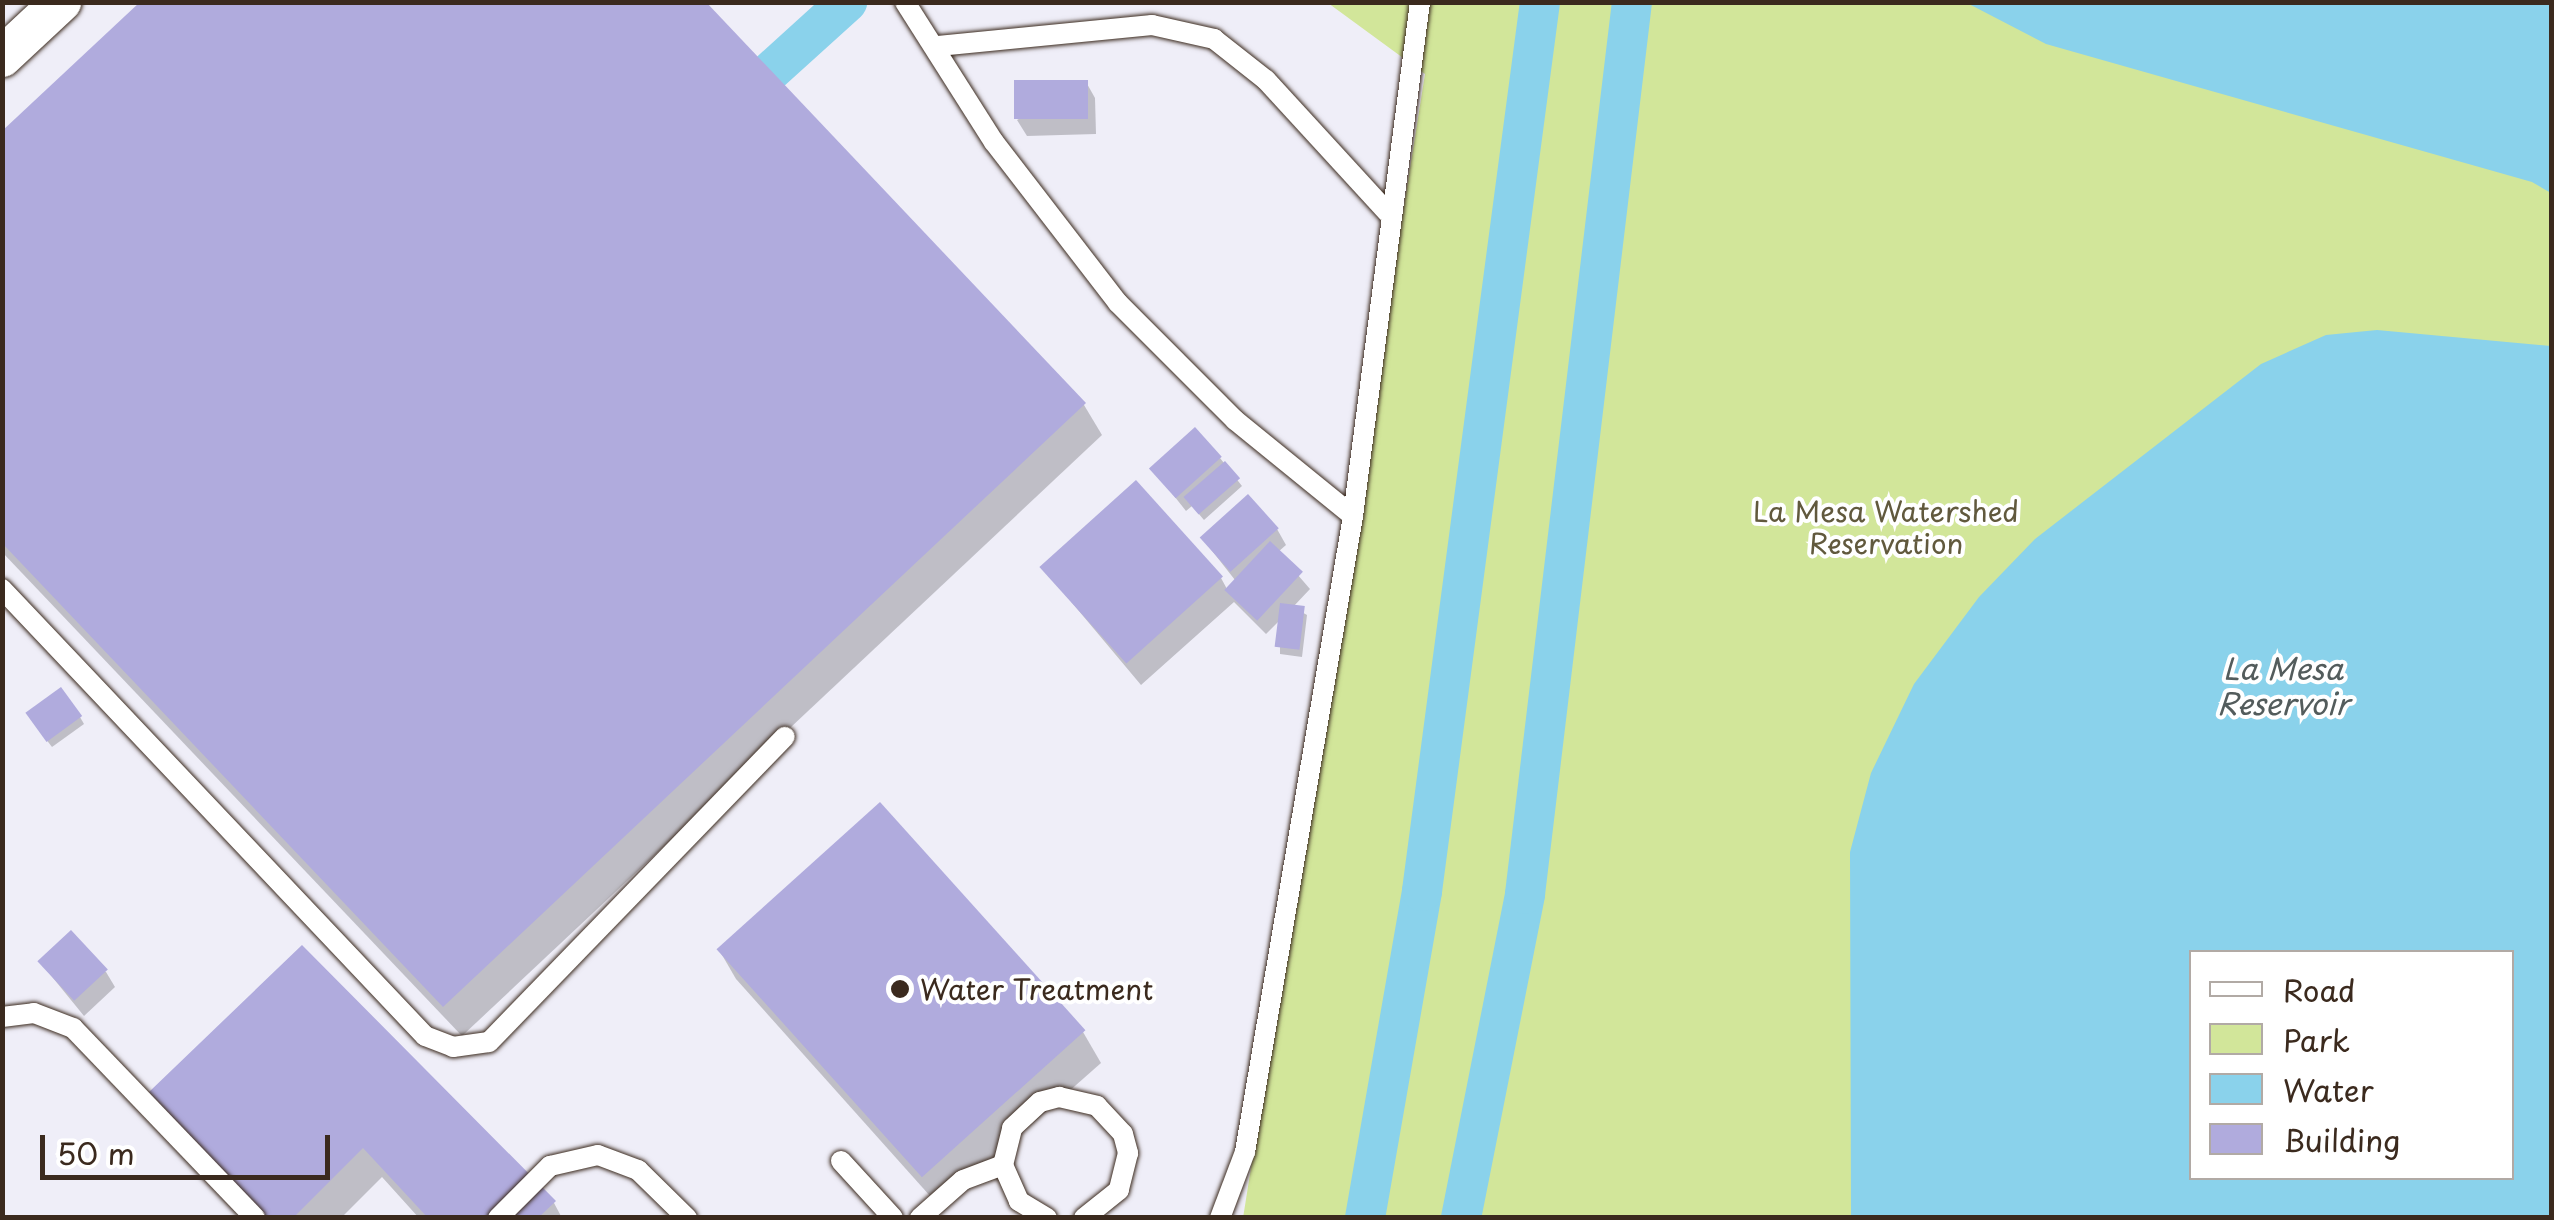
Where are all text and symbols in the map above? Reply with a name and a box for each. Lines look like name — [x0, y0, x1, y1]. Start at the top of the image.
park label: La Mesa Watershed Reservation — [1752, 494, 2020, 560]
water label: La Mesa Reservoir — [2217, 650, 2349, 720]
legend — [2189, 950, 2514, 1180]
text: Road — [2283, 967, 2356, 1012]
place label: Water Treatment — [920, 972, 1154, 1006]
marker: Water Treatment — [889, 978, 911, 1000]
text: Park — [2283, 1017, 2350, 1062]
text: Water — [2283, 1067, 2374, 1112]
scale bar — [45, 1115, 335, 1177]
text: Building — [2283, 1117, 2400, 1162]
text: 50 m — [57, 1130, 135, 1175]

